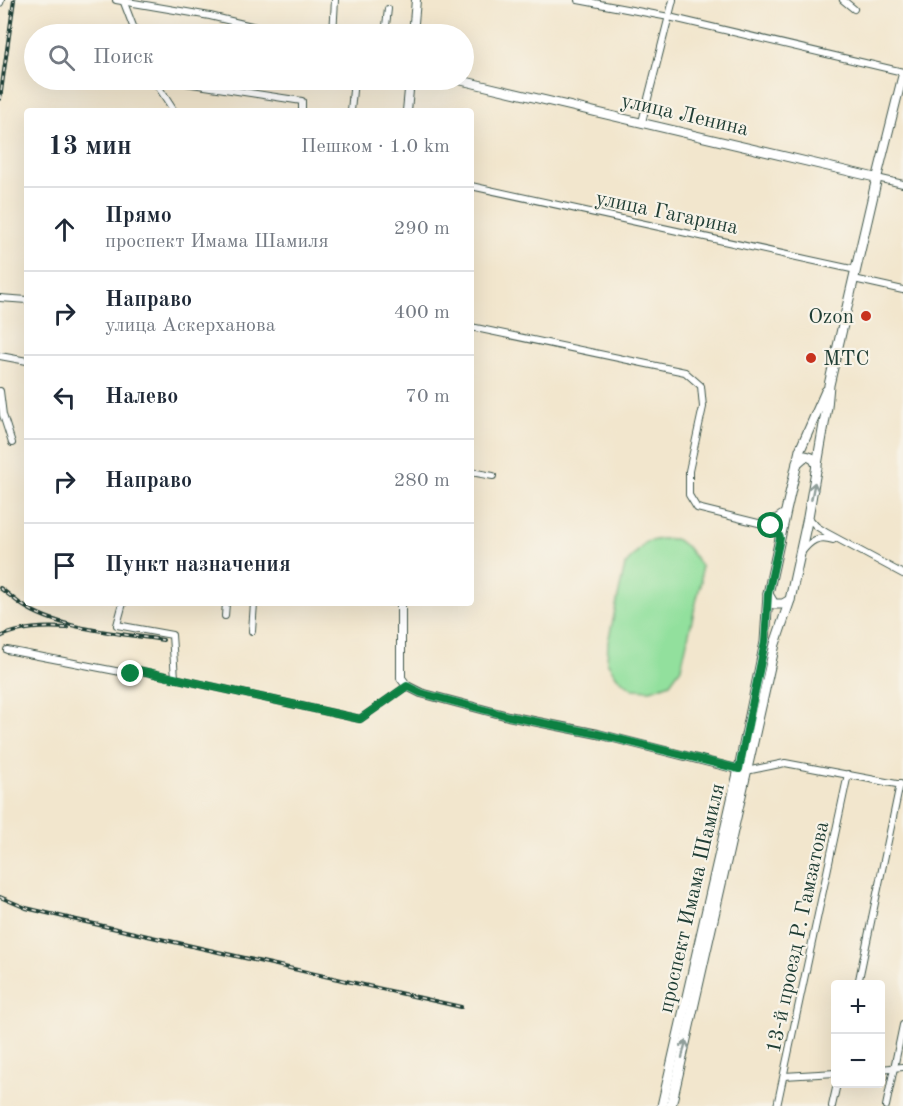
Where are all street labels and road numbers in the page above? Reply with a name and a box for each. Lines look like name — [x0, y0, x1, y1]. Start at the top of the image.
street label: улица Ленина — [619, 91, 751, 140]
street label: улица Гагарина — [593, 188, 740, 239]
street label: проспект Имама Шамиля — [656, 781, 729, 1015]
street label: 13-й проезд Р. Гамзатова — [764, 820, 833, 1055]

